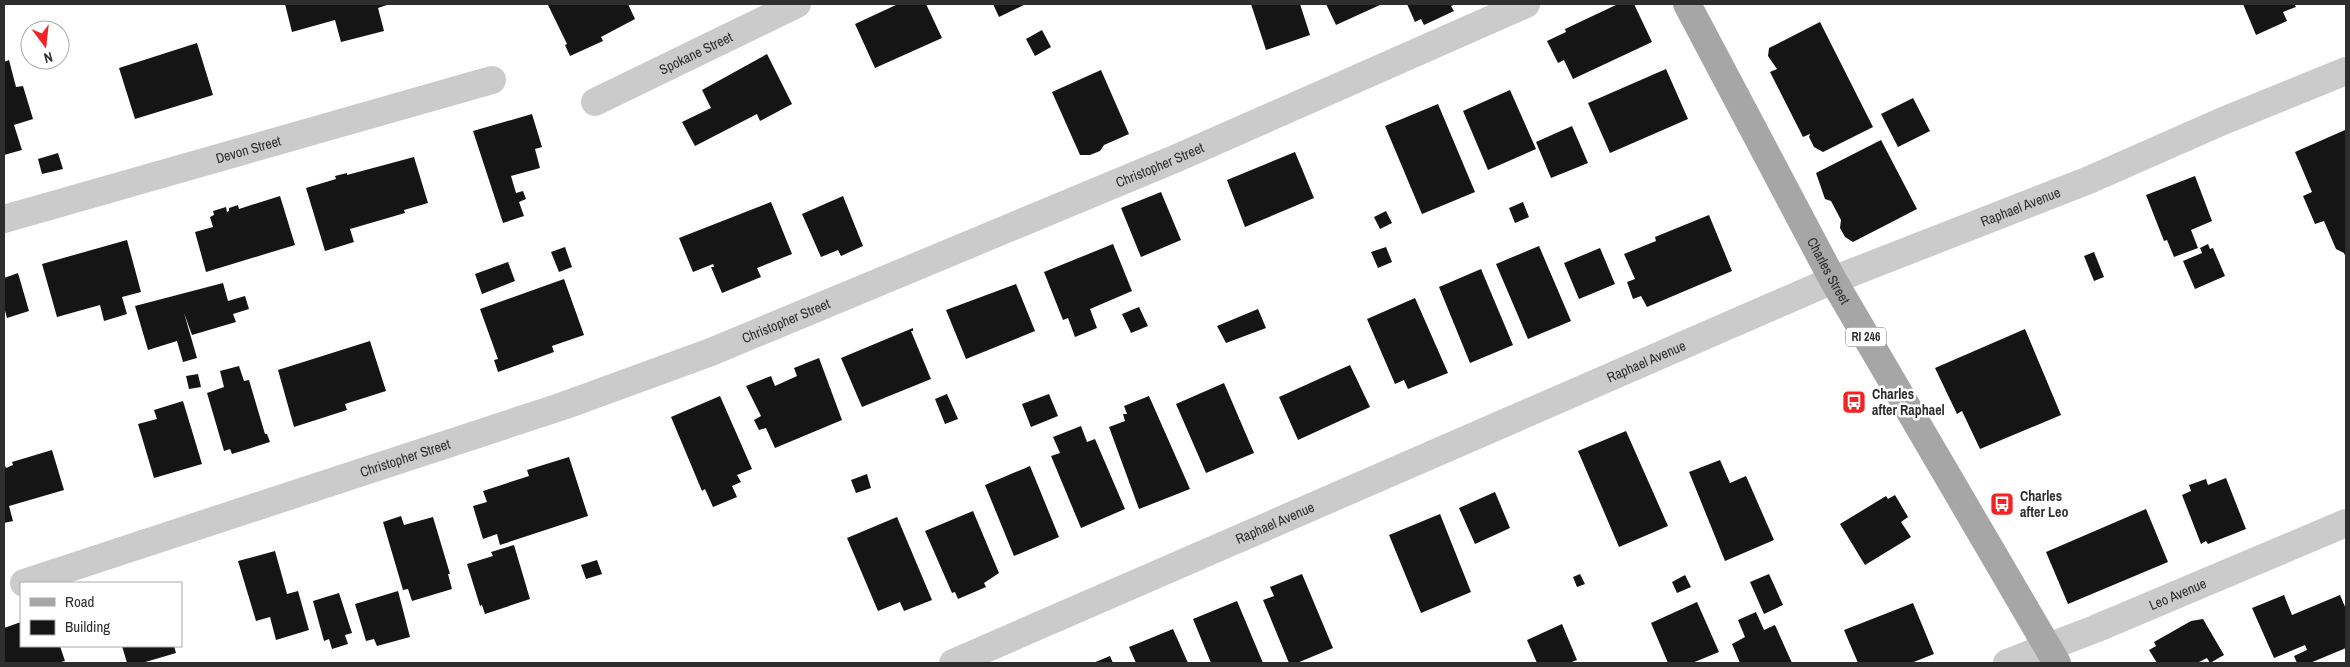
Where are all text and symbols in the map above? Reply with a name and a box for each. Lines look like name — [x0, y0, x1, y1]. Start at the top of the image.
north arrow — [20, 20, 70, 70]
street label: Spokane Street — [656, 28, 735, 79]
text: N — [42, 48, 55, 67]
street label: Devon Street — [214, 132, 283, 167]
street label: Christopher Street — [1113, 138, 1207, 192]
street label: Raphael Avenue — [1978, 183, 2063, 230]
street label: Charles Street — [1803, 234, 1854, 307]
street label: Christopher Street — [739, 294, 833, 347]
road number: RI 246 — [1846, 328, 1886, 347]
street label: Raphael Avenue — [1604, 336, 1688, 386]
place label: Charles after Raphael — [1872, 385, 1945, 419]
bus stop icon: Charles after Raphael — [1841, 389, 1867, 415]
street label: Christopher Street — [358, 435, 452, 481]
place label: Charles after Leo — [2020, 487, 2068, 521]
bus stop icon: Charles after Leo — [1989, 491, 2015, 517]
street label: Raphael Avenue — [1233, 498, 1317, 548]
street label: Leo Avenue — [2146, 574, 2209, 614]
legend — [20, 582, 182, 647]
text: Road — [65, 591, 94, 612]
text: Building — [65, 616, 110, 637]

